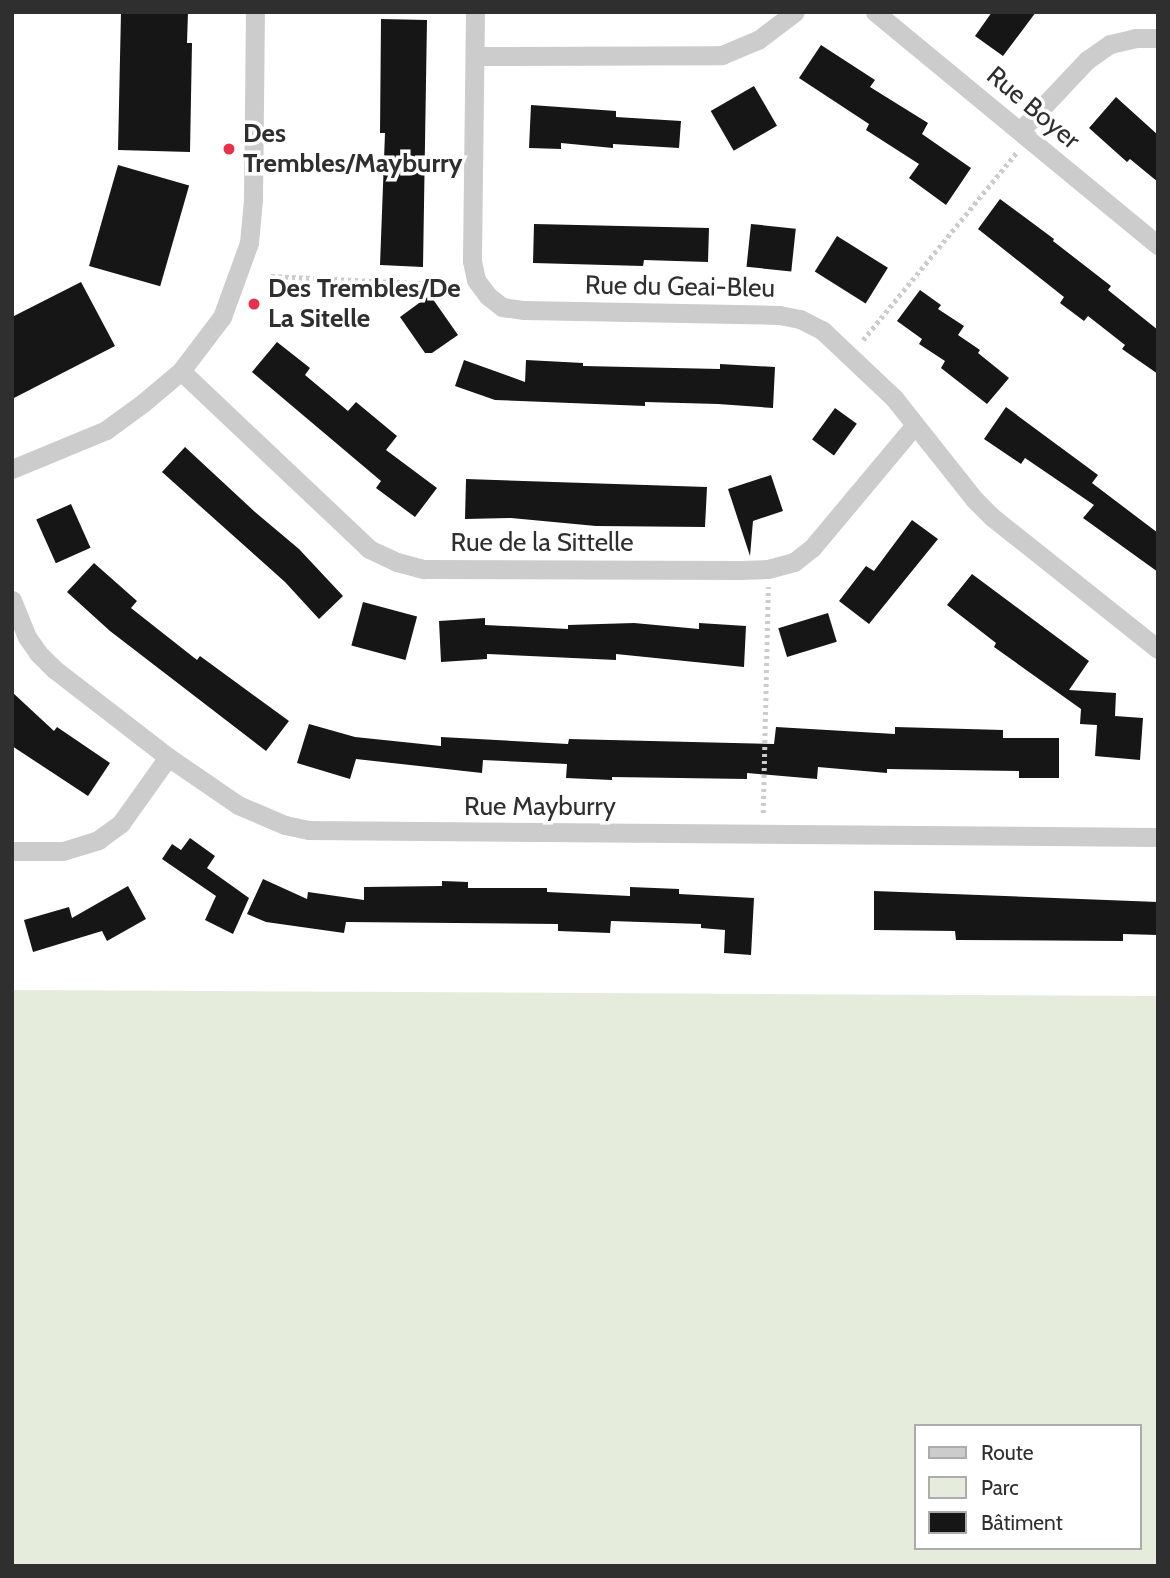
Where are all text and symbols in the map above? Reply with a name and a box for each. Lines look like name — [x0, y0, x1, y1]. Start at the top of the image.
street label: Rue Boyer — [980, 60, 1086, 156]
place label: Des Trembles/Mayburry — [243, 118, 463, 180]
marker: Des Trembles/Mayburry — [221, 141, 237, 157]
street label: Rue du Geai-Bleu — [585, 270, 775, 304]
place label: Des Trembles/De La Sitelle — [268, 273, 461, 334]
marker: Des Trembles/De La Sitelle — [246, 296, 262, 312]
street label: Rue de la Sittelle — [451, 527, 633, 559]
street label: Rue Mayburry — [464, 791, 616, 823]
legend — [914, 1424, 1142, 1550]
text: Route — [981, 1440, 1034, 1465]
text: Parc — [981, 1475, 1019, 1500]
text: Bâtiment — [981, 1510, 1063, 1535]

